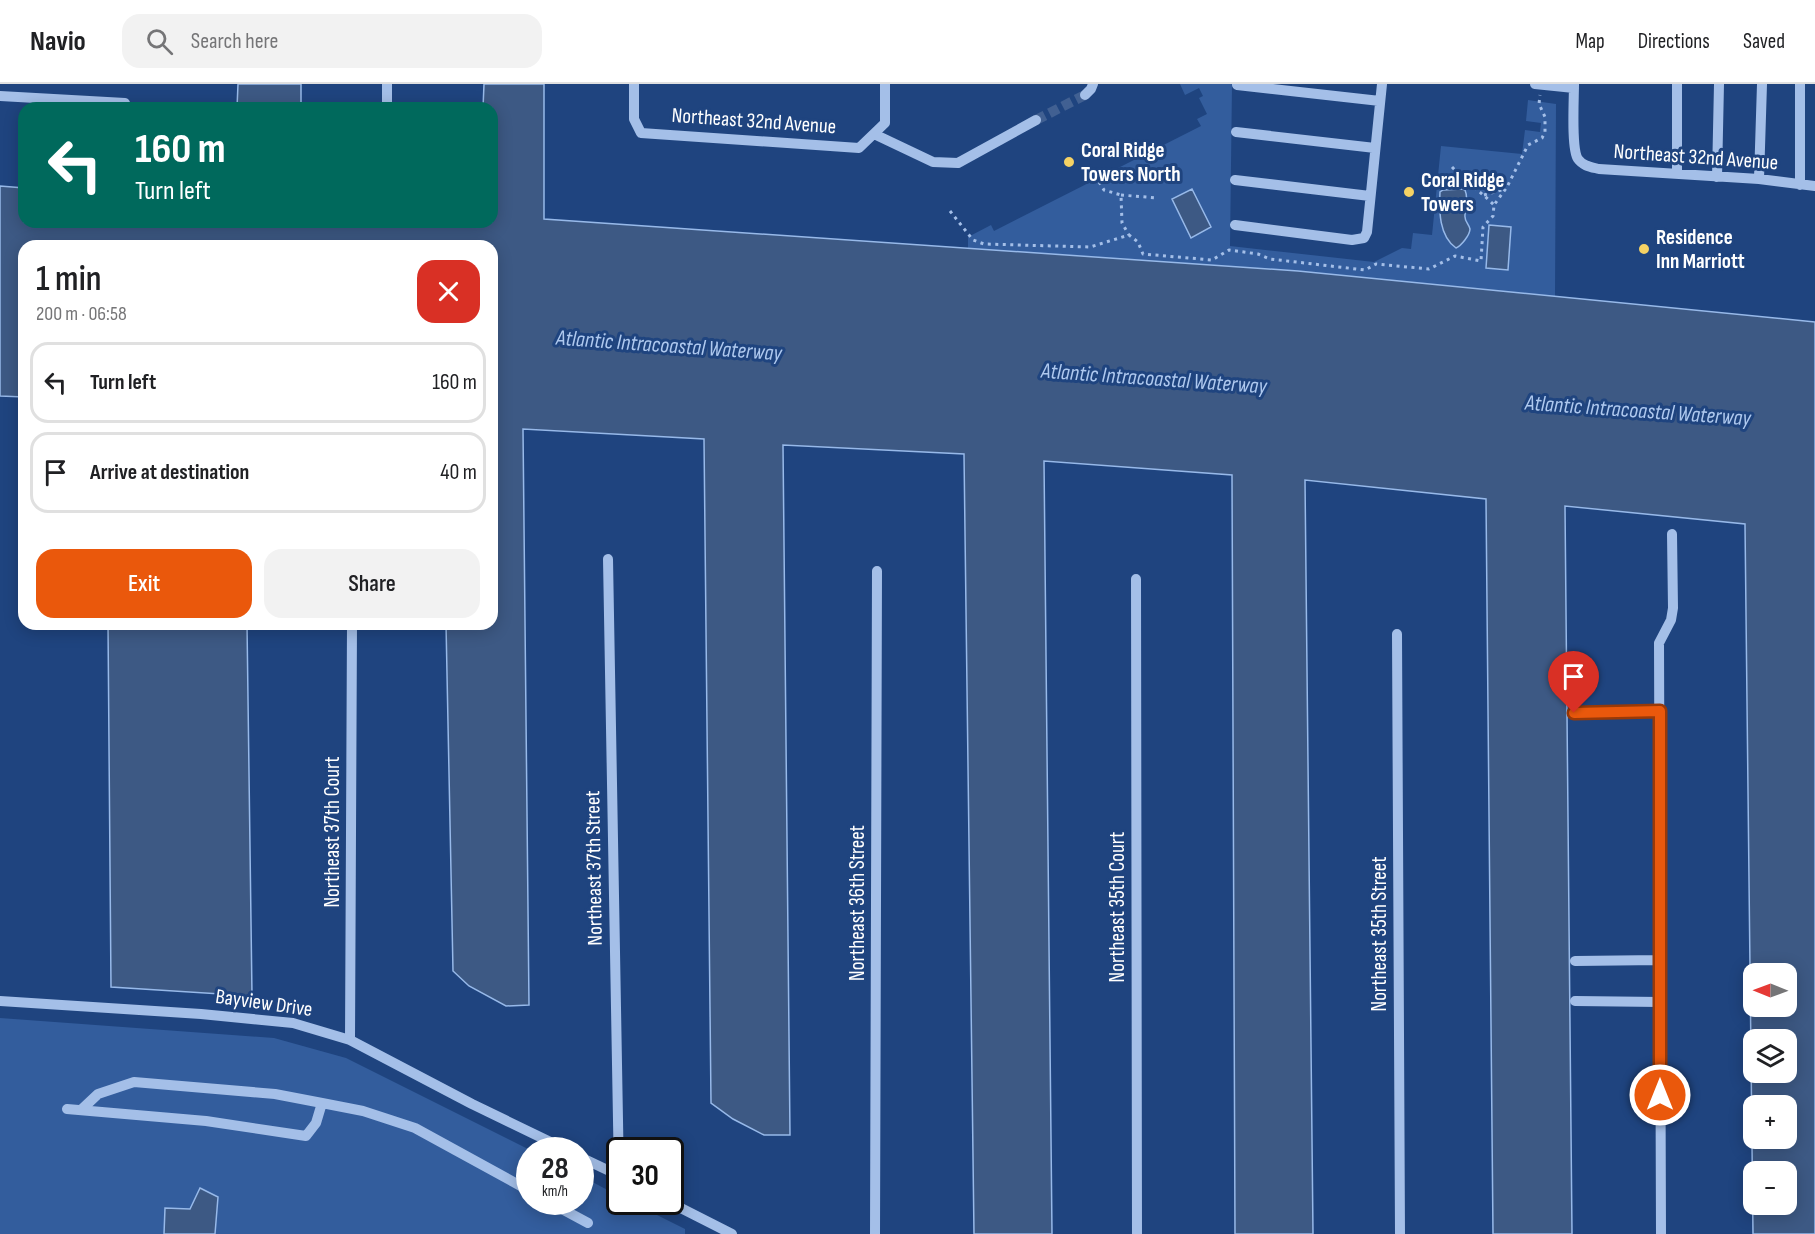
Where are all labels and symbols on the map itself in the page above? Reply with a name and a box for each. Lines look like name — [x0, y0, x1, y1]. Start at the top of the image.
street label: Northeast 32nd Avenue — [671, 103, 837, 139]
place label: Coral Ridge Towers North — [1081, 138, 1181, 187]
street label: Northeast 32nd Avenue — [1613, 139, 1779, 175]
marker: Coral Ridge Towers North — [1062, 155, 1076, 169]
place label: Coral Ridge Towers — [1421, 168, 1505, 217]
marker: Coral Ridge Towers — [1402, 185, 1416, 199]
place label: Residence Inn Marriott — [1656, 225, 1745, 274]
marker: Residence Inn Marriott — [1637, 242, 1651, 256]
water label: Atlantic Intracoastal Waterway — [554, 325, 783, 367]
water label: Atlantic Intracoastal Waterway — [1039, 358, 1268, 400]
water label: Atlantic Intracoastal Waterway — [1523, 390, 1752, 432]
pin — [1548, 651, 1599, 713]
street label: Northeast 37th Court — [320, 756, 345, 908]
street label: Northeast 37th Street — [580, 790, 608, 946]
street label: Northeast 36th Street — [845, 825, 870, 981]
street label: Northeast 35th Court — [1105, 831, 1130, 983]
street label: Northeast 35th Street — [1367, 856, 1392, 1012]
north arrow — [1743, 963, 1797, 1017]
street label: Bayview Drive — [214, 984, 314, 1022]
position arrow — [1628, 1063, 1692, 1127]
speed limit sign: 30 — [606, 1137, 684, 1215]

